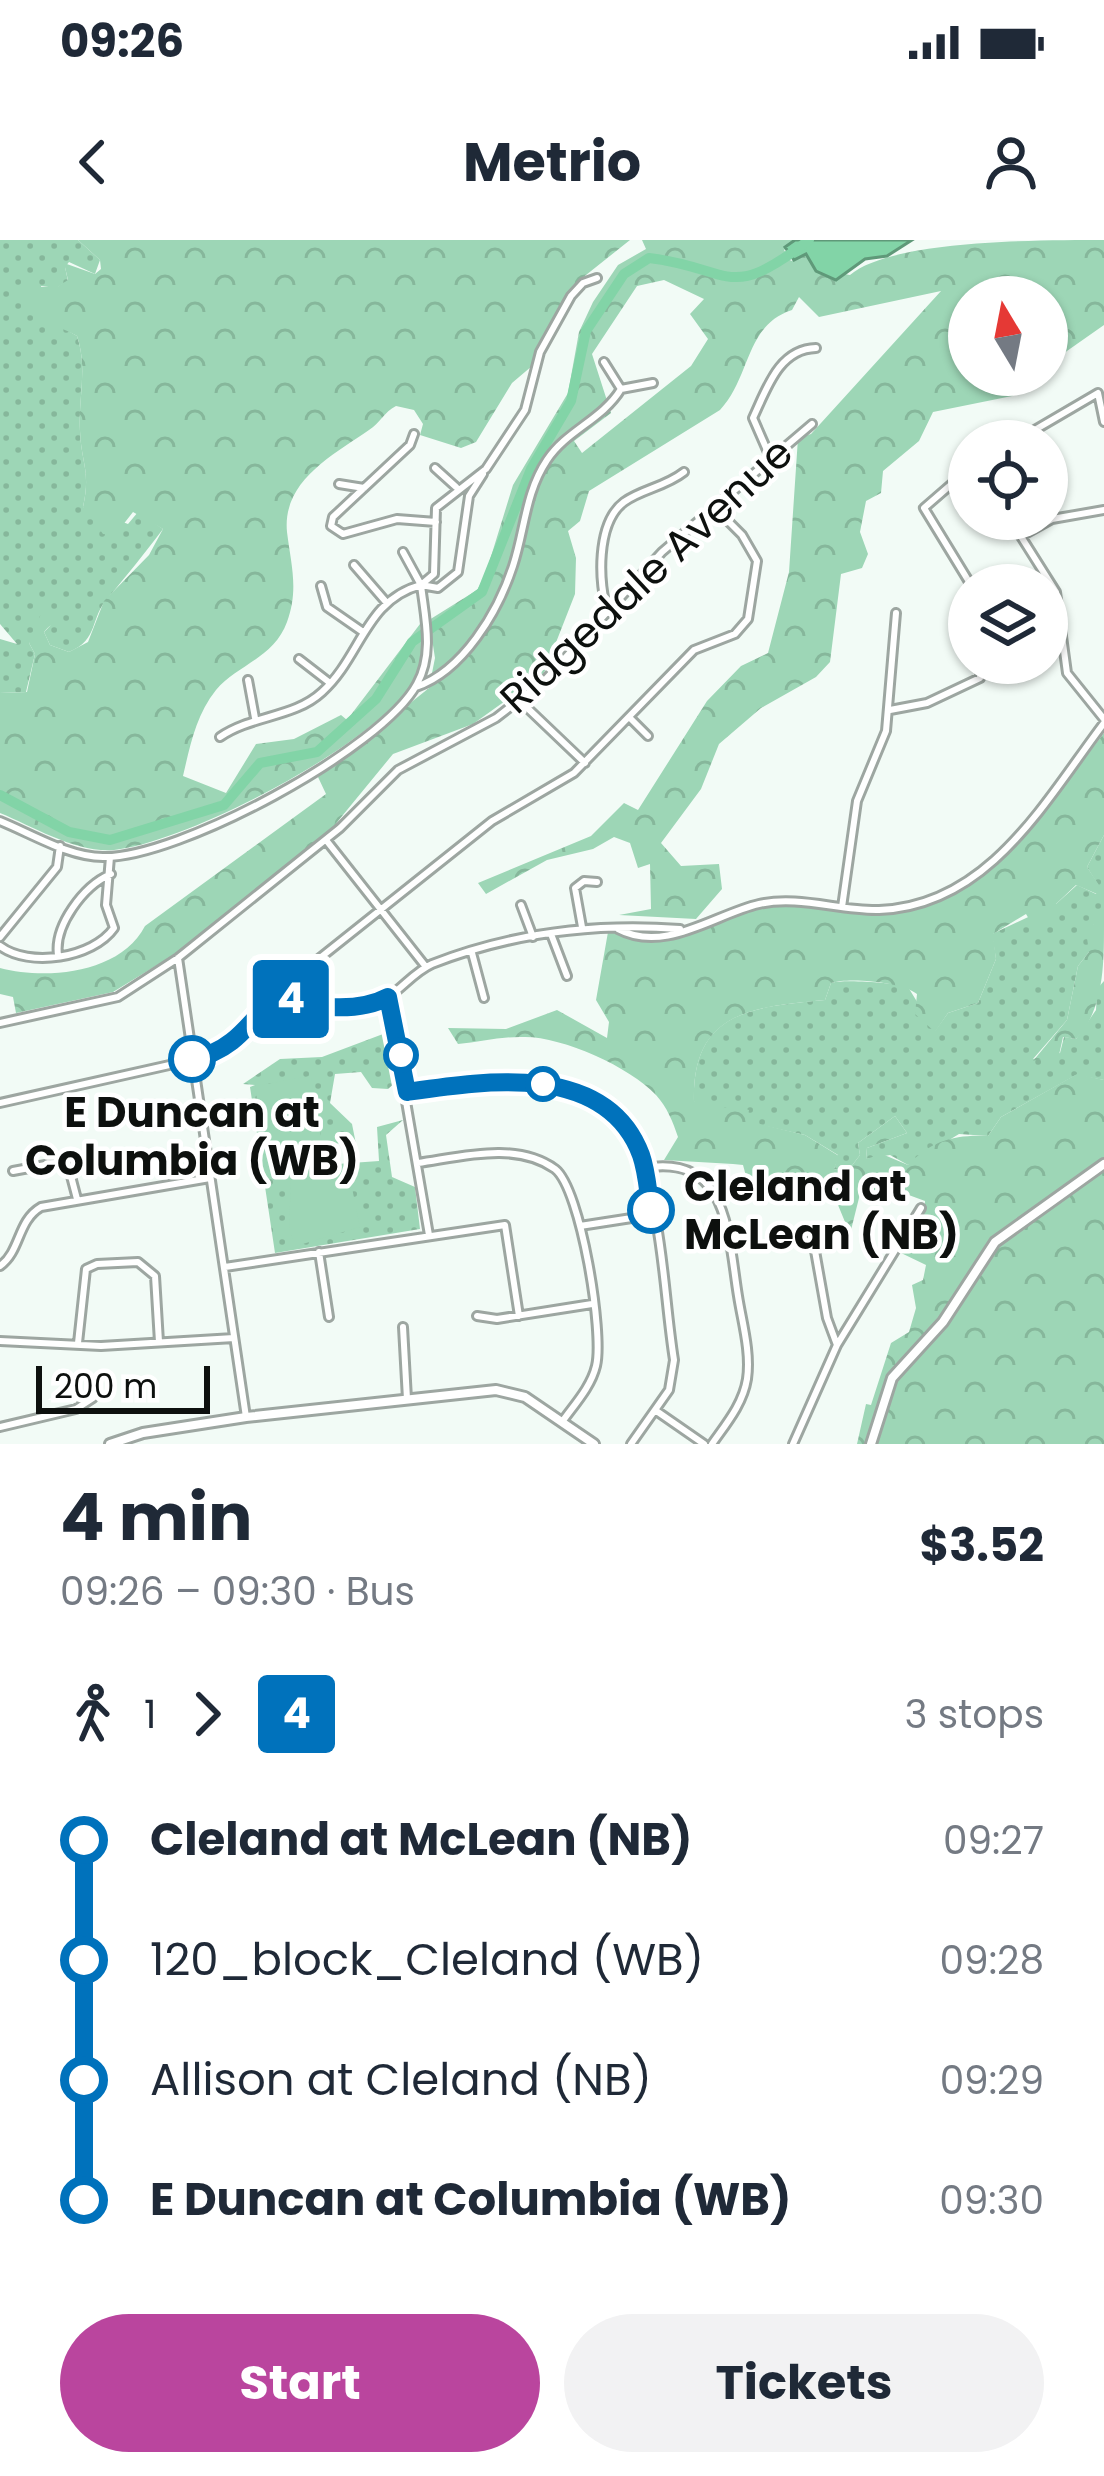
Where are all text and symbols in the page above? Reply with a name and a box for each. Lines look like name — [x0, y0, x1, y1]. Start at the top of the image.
text: 09:26 — [60, 10, 184, 73]
text: Metrio — [463, 124, 641, 200]
icon: back — [60, 129, 126, 195]
icon: person — [978, 129, 1044, 195]
north arrow — [948, 276, 1068, 396]
map controls — [948, 276, 1068, 684]
button: locate — [948, 420, 1068, 540]
street label: Ridgedale Avenue — [487, 424, 806, 727]
button: layers — [948, 564, 1068, 684]
line badge: 4 — [252, 960, 330, 1038]
text: 4 — [277, 969, 305, 1028]
marker: E Duncan at Columbia (WB) — [170, 1037, 214, 1081]
unlabelled marker — [385, 1039, 417, 1071]
unlabelled marker — [527, 1068, 559, 1100]
place label: E Duncan at Columbia (WB) — [25, 1083, 359, 1190]
place label: Cleland at McLean (NB) — [684, 1157, 959, 1264]
marker: Cleland at McLean (NB) — [629, 1188, 673, 1232]
scale bar — [36, 1360, 210, 1413]
text: 200 m — [54, 1363, 157, 1410]
text: 4 min — [60, 1471, 253, 1563]
text: $3.52 — [920, 1514, 1044, 1577]
text: 09:26 – 09:30 · Bus — [60, 1564, 415, 1619]
icon: walk — [60, 1681, 126, 1747]
icon: forward — [174, 1681, 240, 1747]
text: 4 — [282, 1684, 311, 1743]
text: 1 — [144, 1687, 156, 1742]
text: 3 stops — [904, 1687, 1044, 1742]
text: Cleland at McLean (NB) — [150, 1808, 692, 1871]
text: 09:27 — [943, 1813, 1044, 1868]
text: 120_block_Cleland (WB) — [150, 1928, 704, 1991]
text: 09:28 — [940, 1933, 1044, 1988]
text: Allison at Cleland (NB) — [150, 2048, 652, 2111]
text: 09:29 — [940, 2053, 1044, 2108]
text: E Duncan at Columbia (WB) — [150, 2168, 791, 2231]
text: 09:30 — [939, 2173, 1044, 2228]
button: Start — [60, 2314, 540, 2452]
button: Tickets — [564, 2314, 1044, 2452]

